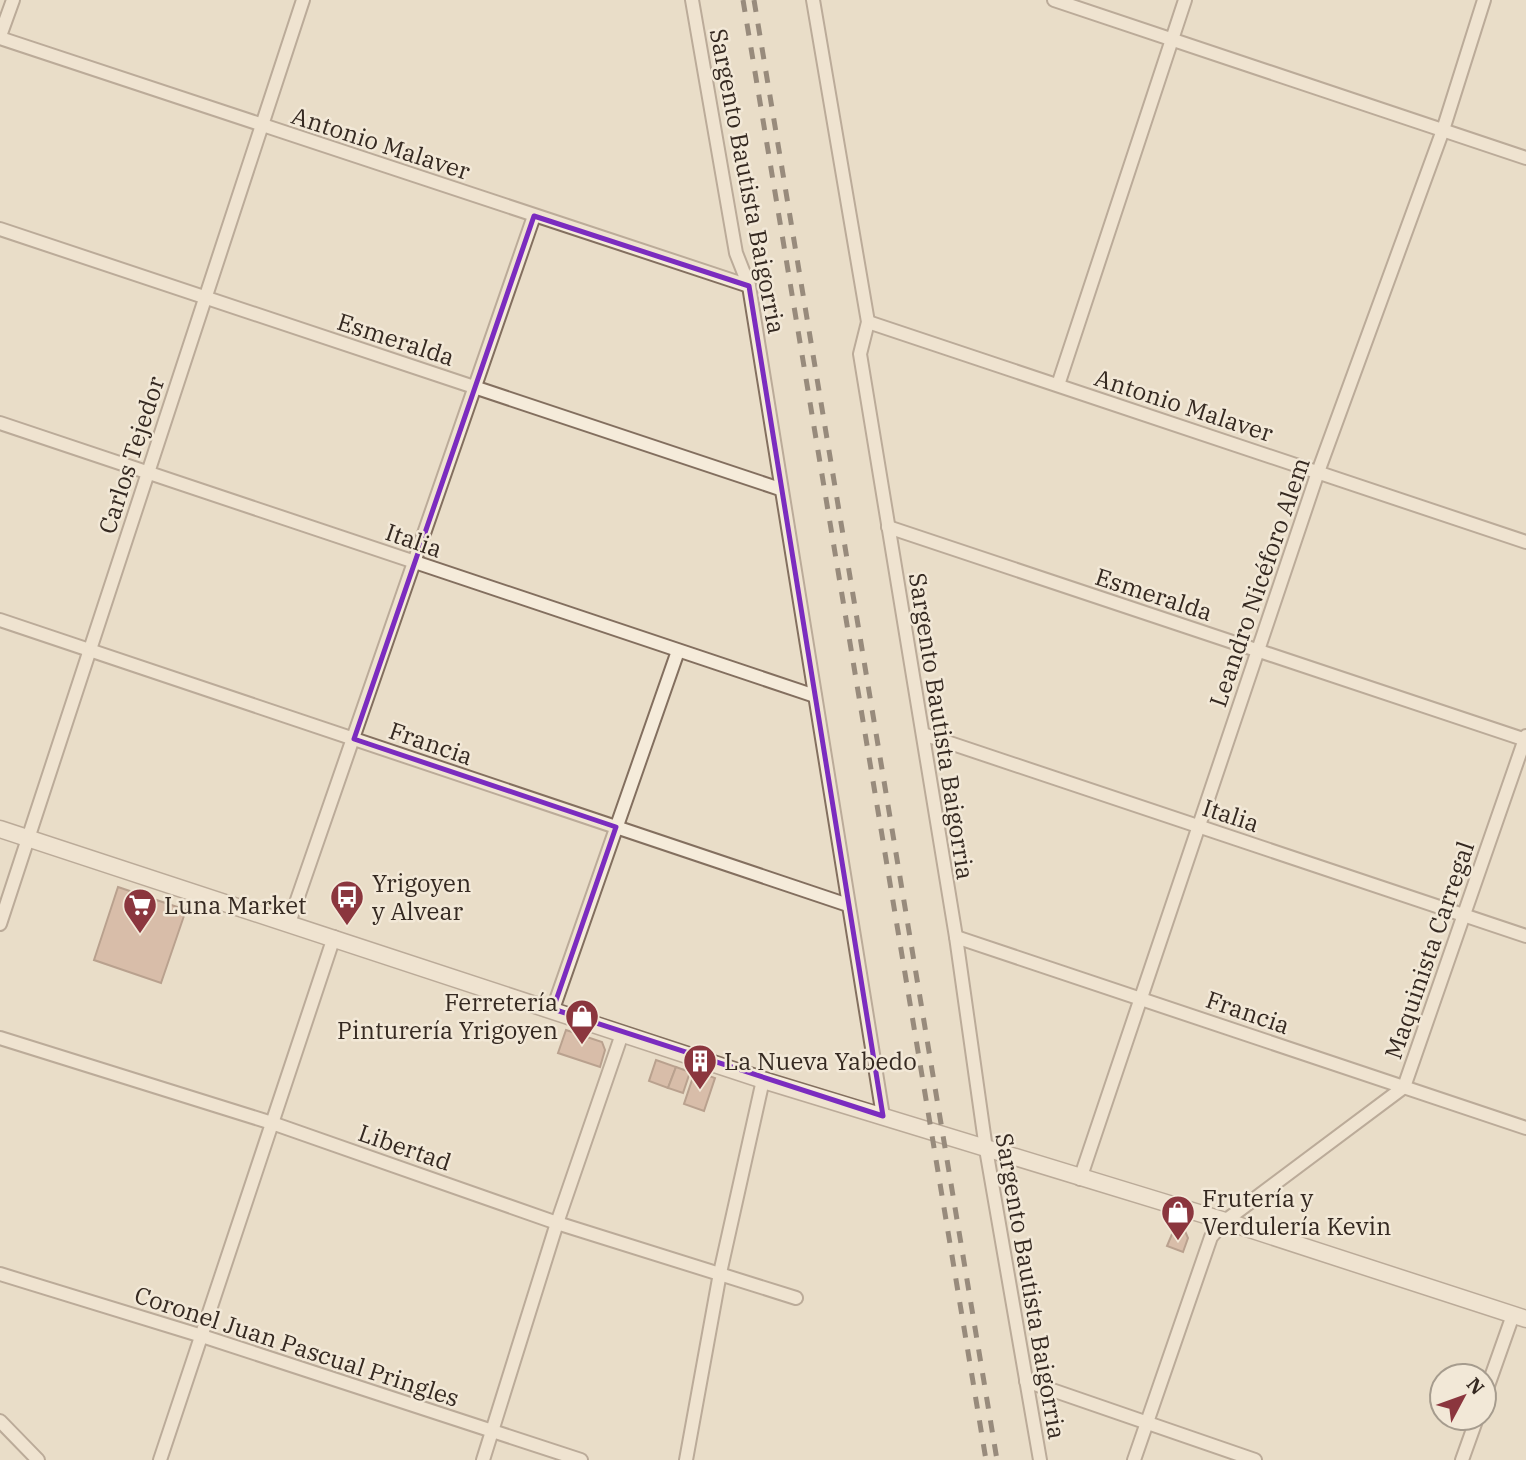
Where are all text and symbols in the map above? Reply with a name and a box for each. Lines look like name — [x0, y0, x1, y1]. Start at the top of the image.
street label: Sargento Bautista Baigorria — [703, 26, 793, 336]
street label: Antonio Malaver — [288, 99, 475, 187]
street label: Esmeralda — [333, 305, 459, 373]
street label: Antonio Malaver — [1091, 361, 1278, 449]
street label: Carlos Tejedor — [90, 372, 172, 538]
street label: Leandro Nicéforo Alem — [1201, 453, 1317, 711]
street label: Italia — [381, 515, 447, 565]
street label: Esmeralda — [1091, 560, 1217, 628]
street label: Sargento Bautista Baigorria — [902, 570, 982, 882]
street label: Francia — [385, 714, 477, 772]
street label: Italia — [1199, 791, 1263, 839]
street label: Maquinista Carregal — [1377, 837, 1481, 1063]
place label: Yrigoyen y Alvear — [372, 867, 471, 927]
bus stop icon: Yrigoyen y Alvear — [328, 878, 366, 927]
supermarket icon: Luna Market — [121, 886, 159, 935]
place label: Luna Market — [164, 889, 307, 921]
street label: Francia — [1202, 983, 1294, 1041]
place label: Ferretería Pinturería Yrigoyen — [337, 986, 558, 1046]
shop icon: Ferretería Pinturería Yrigoyen — [563, 997, 601, 1046]
building icon: La Nueva Yabedo — [681, 1042, 719, 1091]
place label: La Nueva Yabedo — [724, 1045, 917, 1077]
street label: Libertad — [354, 1116, 456, 1178]
street label: Sargento Bautista Baigorria — [988, 1130, 1074, 1442]
place label: Frutería y Verdulería Kevin — [1202, 1182, 1391, 1242]
shop icon: Frutería y Verdulería Kevin — [1159, 1193, 1197, 1242]
street label: Coronel Juan Pascual Pringles — [131, 1278, 463, 1414]
north arrow — [1428, 1362, 1498, 1432]
text: N — [1462, 1372, 1490, 1399]

